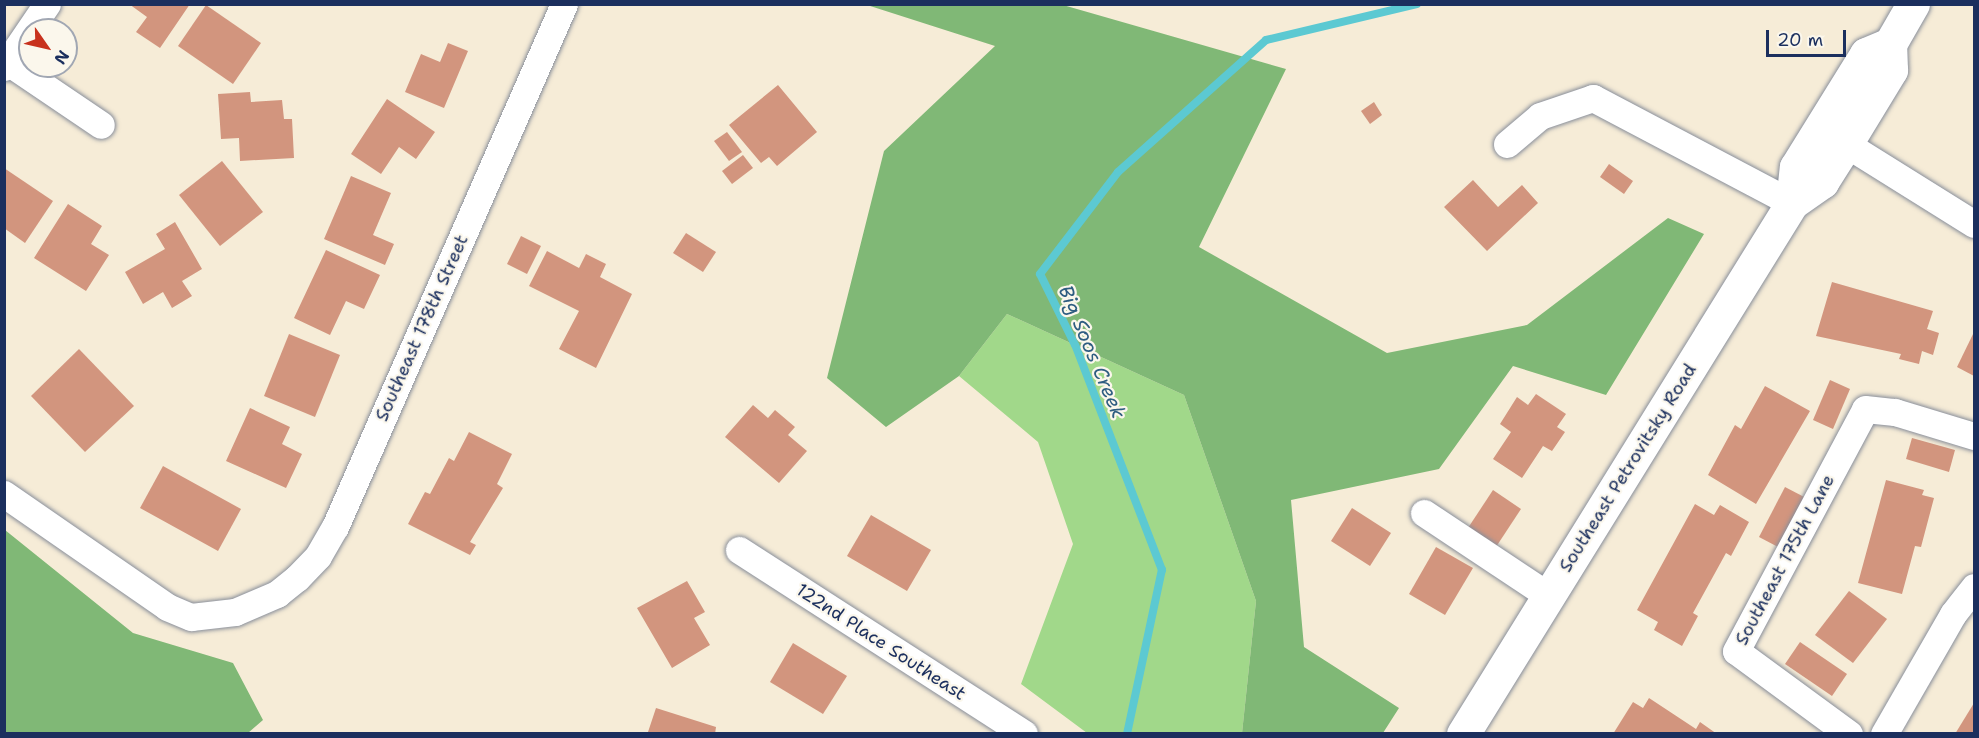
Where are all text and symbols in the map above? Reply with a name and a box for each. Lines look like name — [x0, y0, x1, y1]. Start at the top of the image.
north arrow — [18, 18, 78, 78]
scale bar — [1769, 18, 1848, 56]
text: 20 m — [1777, 28, 1823, 52]
text: N — [49, 46, 74, 68]
street label: Southeast 178th Street — [371, 231, 473, 425]
water label: Big Soos Creek — [1053, 282, 1131, 422]
street label: Southeast Petrovitsky Road — [1555, 360, 1701, 576]
street label: Southeast 175th Lane — [1731, 471, 1839, 649]
street label: 122nd Place Southeast — [792, 579, 970, 705]

